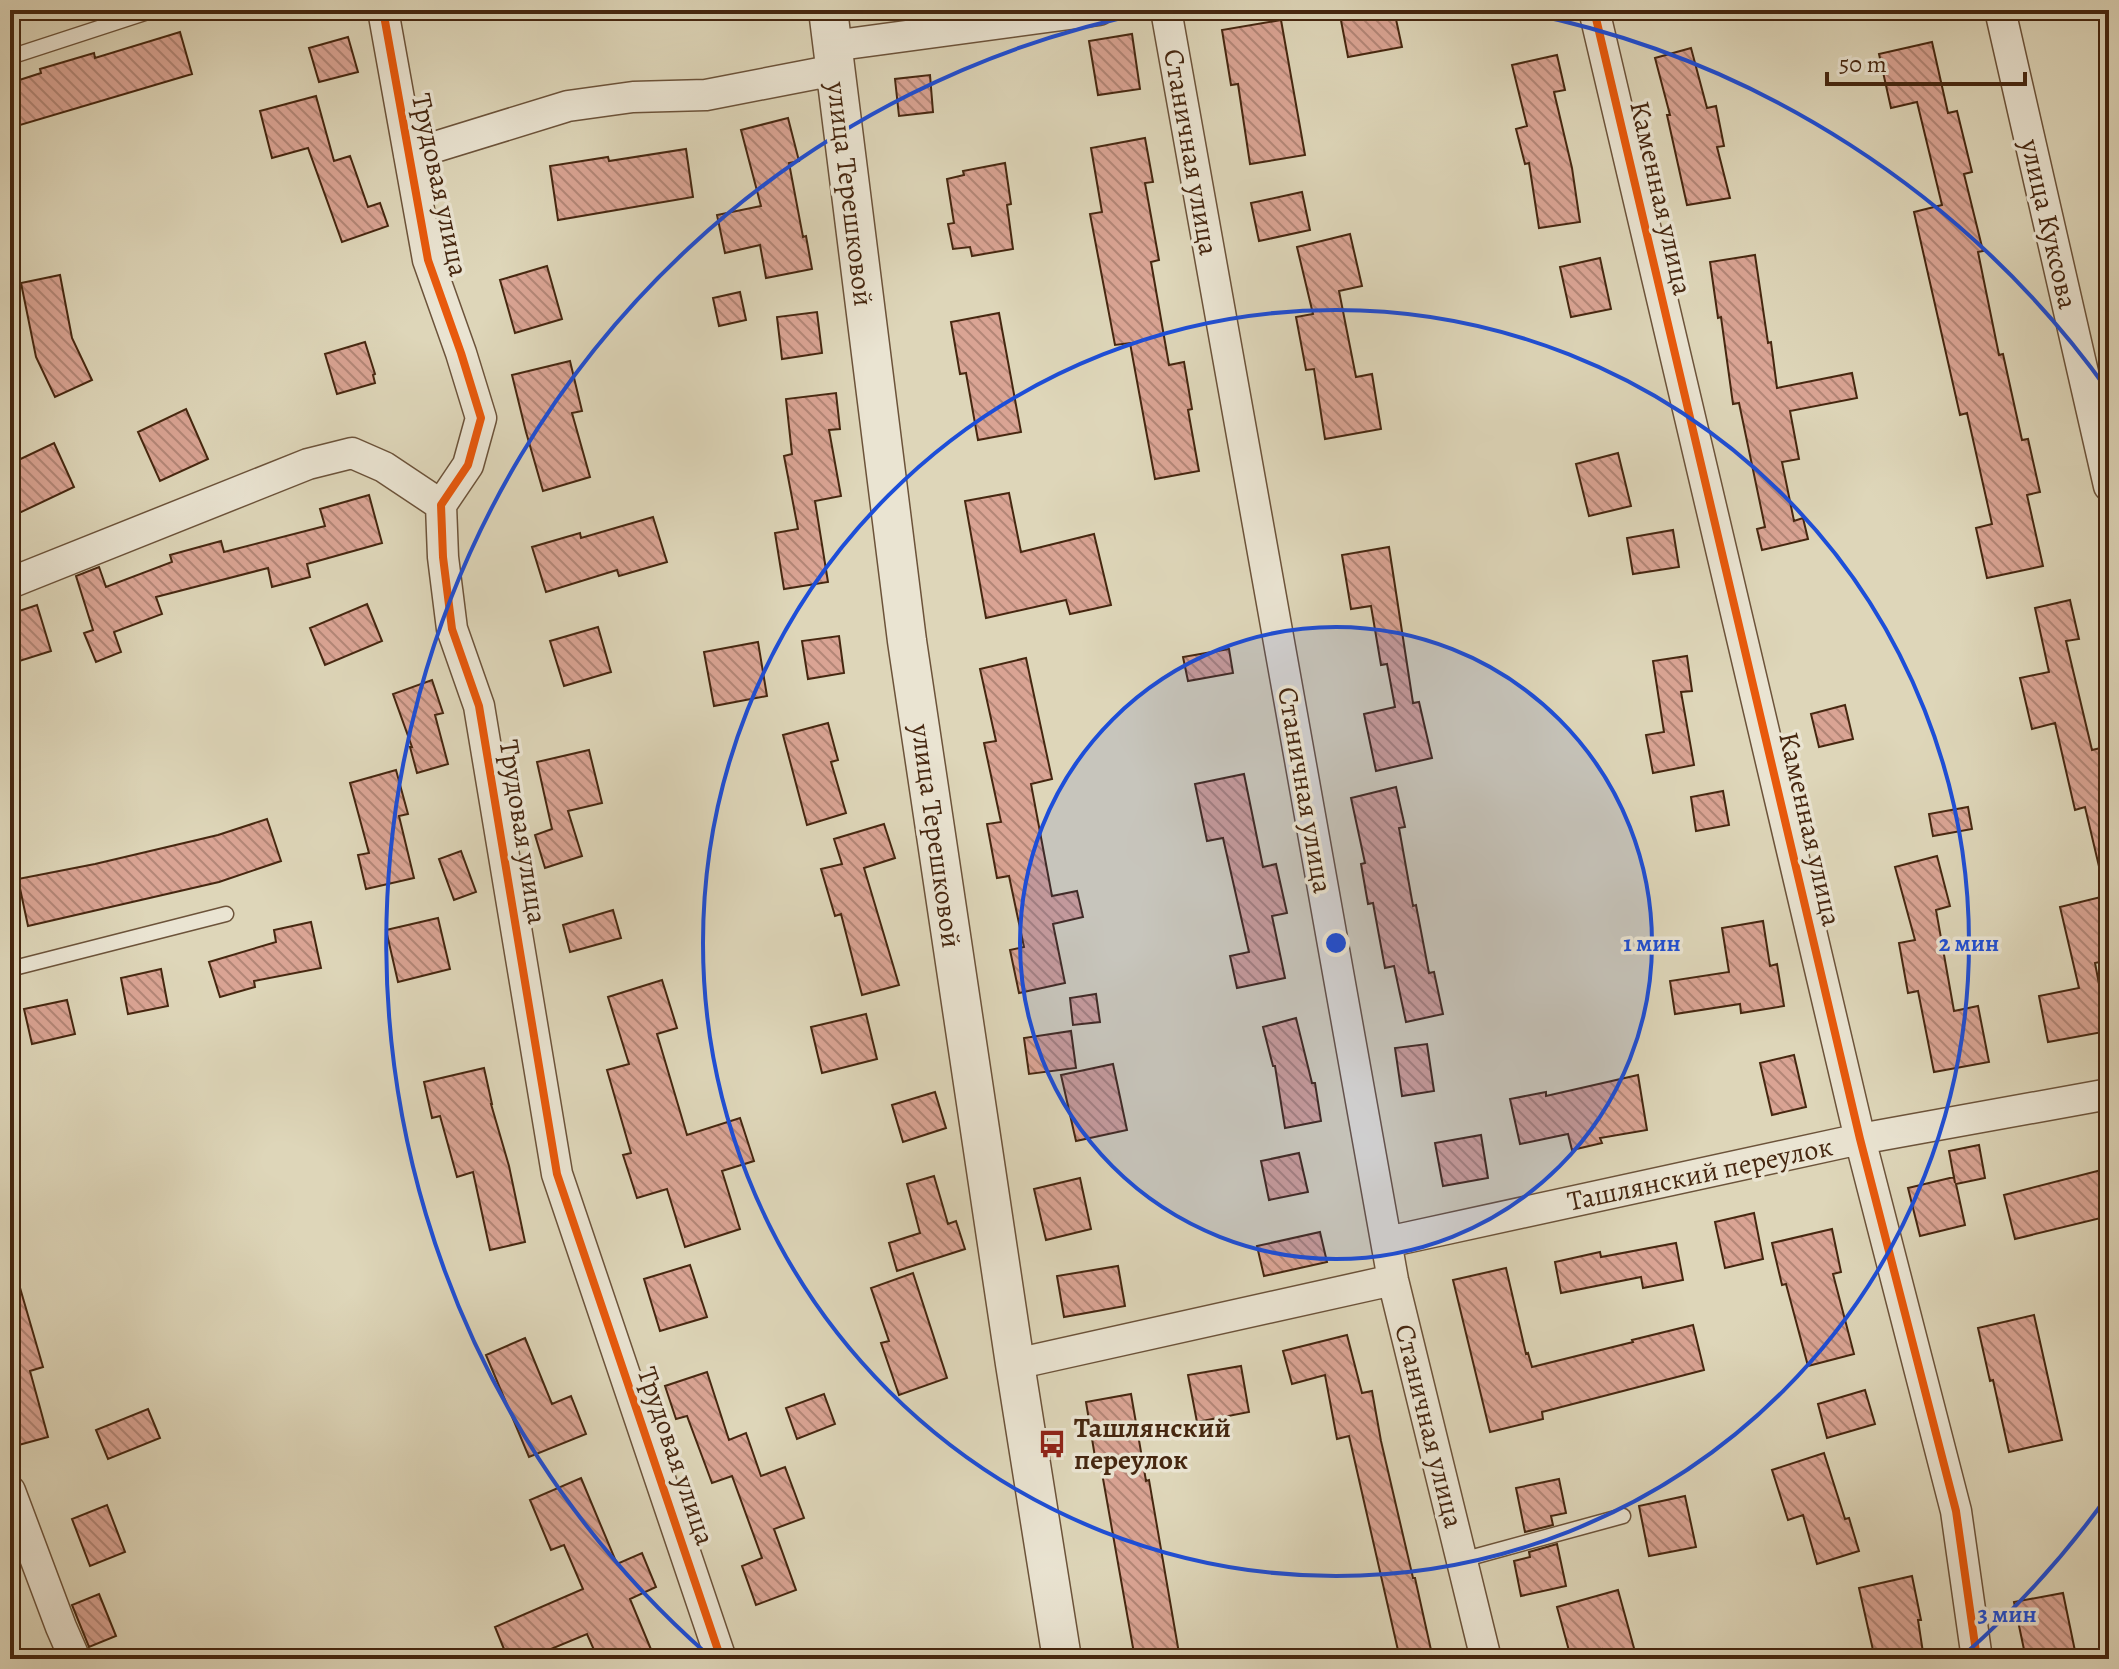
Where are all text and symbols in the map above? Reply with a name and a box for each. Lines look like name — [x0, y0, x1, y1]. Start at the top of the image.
scale bar — [1827, 36, 2025, 86]
street label: Станичная улица — [1154, 46, 1228, 258]
text: 50 m — [1839, 48, 1887, 80]
street label: улица Терешковой — [817, 79, 883, 308]
street label: Трудовая улица — [402, 90, 478, 280]
street label: Каменная улица — [1620, 97, 1702, 299]
street label: улица Куксова — [2011, 135, 2087, 313]
street label: Станичная улица — [1268, 684, 1342, 896]
street label: улица Терешковой — [901, 721, 971, 950]
street label: Каменная улица — [1769, 728, 1851, 930]
street label: Трудовая улица — [490, 737, 556, 927]
text: 1 мин — [1623, 927, 1681, 959]
text: 2 мин — [1939, 927, 1999, 959]
centre of rings — [1322, 929, 1350, 957]
street label: Ташлянский переулок — [1564, 1127, 1836, 1221]
street label: Станичная улица — [1385, 1320, 1473, 1532]
street label: Трудовая улица — [628, 1362, 724, 1550]
place label: Ташлянский переулок — [1074, 1409, 1231, 1479]
bus stop icon: Ташлянский переулок — [1037, 1429, 1067, 1459]
text: 3 мин — [1977, 1598, 2037, 1630]

